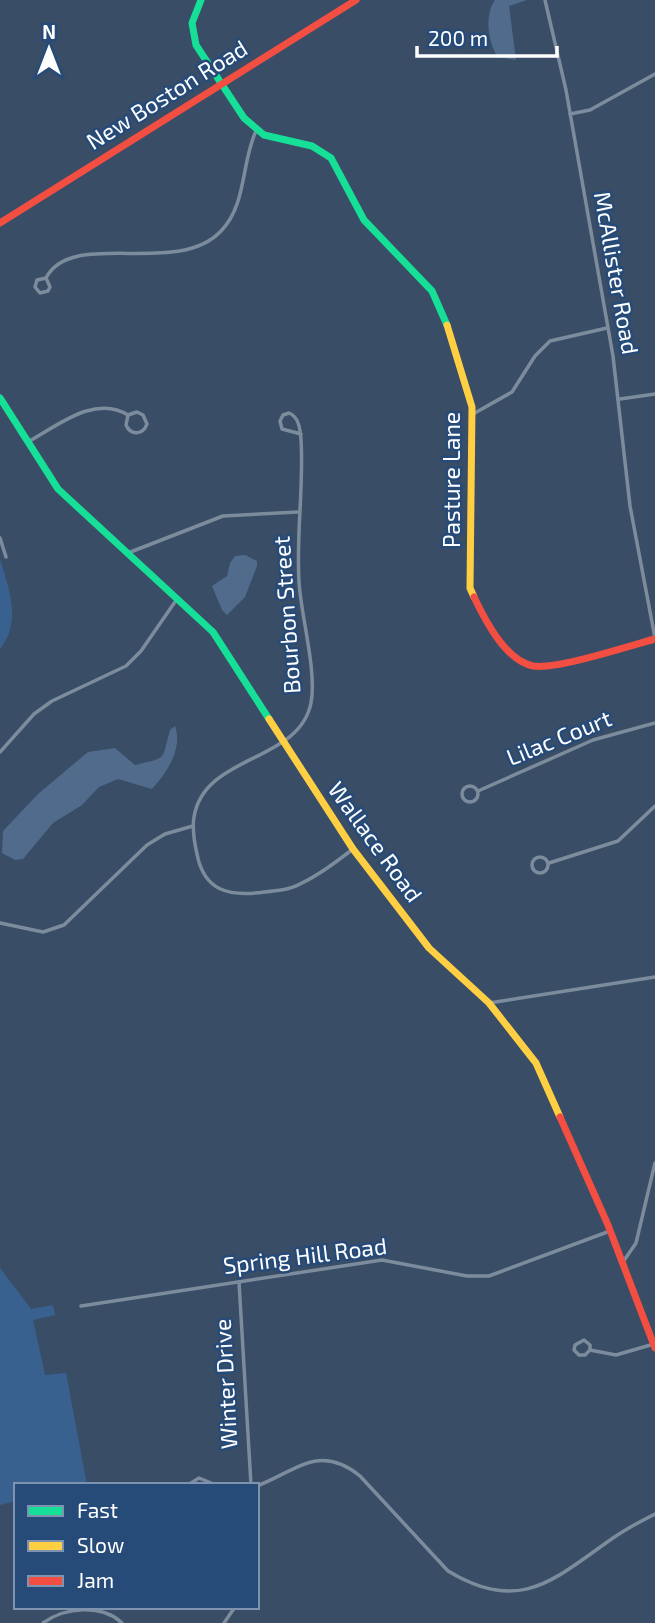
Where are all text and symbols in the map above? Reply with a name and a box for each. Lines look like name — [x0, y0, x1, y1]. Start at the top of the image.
north arrow — [14, 14, 84, 84]
scale bar — [417, 14, 557, 58]
text: N — [42, 20, 56, 43]
text: 200 m — [428, 25, 488, 50]
street label: New Boston Road — [81, 33, 252, 155]
street label: McAllister Road — [589, 189, 645, 356]
street label: Pasture Lane — [437, 412, 465, 548]
street label: Bourbon Street — [267, 535, 305, 695]
street label: Lilac Court — [502, 703, 615, 771]
street label: Wallace Road — [323, 776, 429, 907]
street label: Spring Hill Road — [221, 1231, 388, 1279]
street label: Winter Drive — [208, 1318, 242, 1450]
legend — [14, 1483, 259, 1609]
text: Fast — [77, 1497, 118, 1522]
text: Slow — [77, 1532, 124, 1557]
text: Jam — [77, 1567, 114, 1592]

